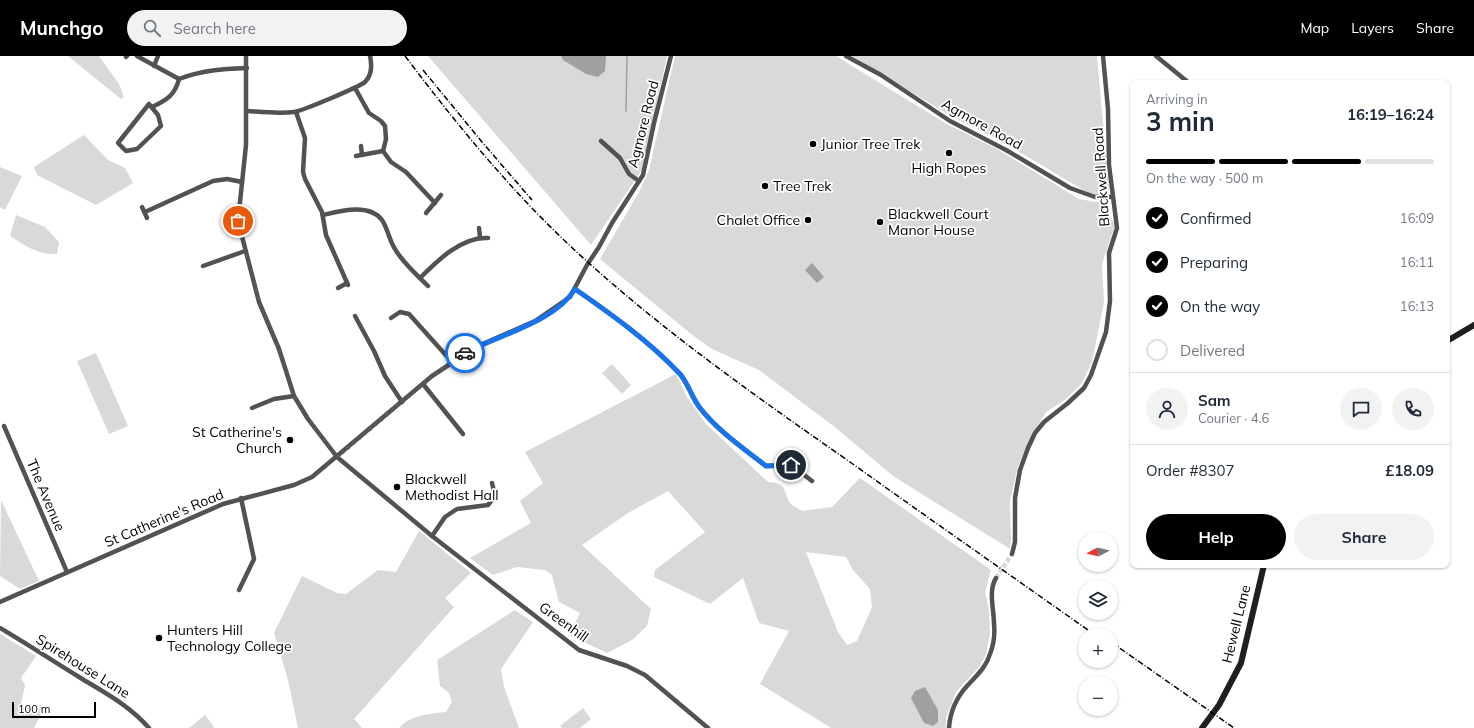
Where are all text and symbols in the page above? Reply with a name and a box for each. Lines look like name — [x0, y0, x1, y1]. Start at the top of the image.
search box — [127, 10, 407, 46]
text: Munchgo — [20, 16, 103, 40]
icon: search — [141, 17, 163, 39]
text: Search here — [173, 19, 256, 38]
text: Map — [1300, 19, 1329, 37]
text: Layers — [1351, 19, 1394, 37]
text: Share — [1416, 19, 1454, 37]
street label: Agmore Road — [623, 78, 663, 170]
text: Arriving in — [1146, 91, 1208, 107]
street label: Agmore Road — [938, 94, 1026, 154]
text: 3 min — [1146, 105, 1215, 138]
text: 16:19–16:24 — [1347, 105, 1434, 124]
street label: Blackwell Road — [1089, 127, 1113, 227]
place label: Junior Tree Trek — [821, 135, 921, 153]
marker: Junior Tree Trek — [808, 139, 818, 149]
marker: High Ropes — [944, 148, 954, 158]
place label: High Ropes — [912, 159, 986, 177]
text: On the way · 500 m — [1146, 170, 1263, 186]
place label: Tree Trek — [773, 177, 832, 195]
marker: Tree Trek — [760, 181, 770, 191]
pin — [221, 204, 255, 238]
place label: Blackwell Court Manor House — [888, 205, 989, 239]
icon: check — [1146, 207, 1168, 229]
text: Confirmed — [1180, 209, 1251, 228]
icon: bag — [227, 210, 249, 232]
text: 16:09 — [1400, 210, 1434, 226]
place label: Chalet Office — [717, 211, 800, 229]
marker: Chalet Office — [803, 215, 813, 225]
marker: Blackwell Court Manor House — [875, 217, 885, 227]
icon: check — [1146, 251, 1168, 273]
text: Preparing — [1180, 253, 1248, 272]
text: 16:11 — [1400, 254, 1434, 270]
icon: check — [1146, 295, 1168, 317]
text: On the way — [1180, 297, 1260, 316]
text: 16:13 — [1400, 298, 1434, 314]
courier — [445, 333, 485, 373]
text: Delivered — [1180, 341, 1245, 360]
icon: car — [454, 342, 476, 364]
button: person — [1146, 388, 1188, 430]
button: chat — [1340, 388, 1382, 430]
button: phone — [1392, 388, 1434, 430]
text: Sam — [1198, 391, 1230, 410]
text: Courier · 4.6 — [1198, 410, 1269, 426]
place label: St Catherine's Church — [192, 423, 282, 457]
marker: St Catherine's Church — [285, 435, 295, 445]
pin — [774, 448, 808, 482]
icon: home — [780, 454, 802, 476]
street label: The Avenue — [23, 456, 69, 534]
text: Order #8307 — [1146, 461, 1234, 480]
text: £18.09 — [1385, 461, 1434, 480]
place label: Blackwell Methodist Hall — [405, 470, 499, 504]
marker: Blackwell Methodist Hall — [392, 482, 402, 492]
street label: St Catherine's Road — [102, 485, 226, 551]
button: Help — [1146, 514, 1286, 560]
button: Share — [1294, 514, 1434, 560]
north arrow — [1078, 532, 1118, 572]
map controls — [1078, 532, 1118, 716]
button: layers — [1078, 580, 1118, 620]
street label: Hewell Lane — [1218, 583, 1254, 665]
street label: Greenhill — [536, 598, 592, 646]
place label: Hunters Hill Technology College — [167, 621, 292, 655]
button: + — [1078, 628, 1118, 668]
street label: Spirehouse Lane — [33, 630, 133, 702]
marker: Hunters Hill Technology College — [154, 633, 164, 643]
button: − — [1078, 676, 1118, 716]
scale bar — [12, 700, 96, 719]
text: 100 m — [18, 702, 50, 716]

